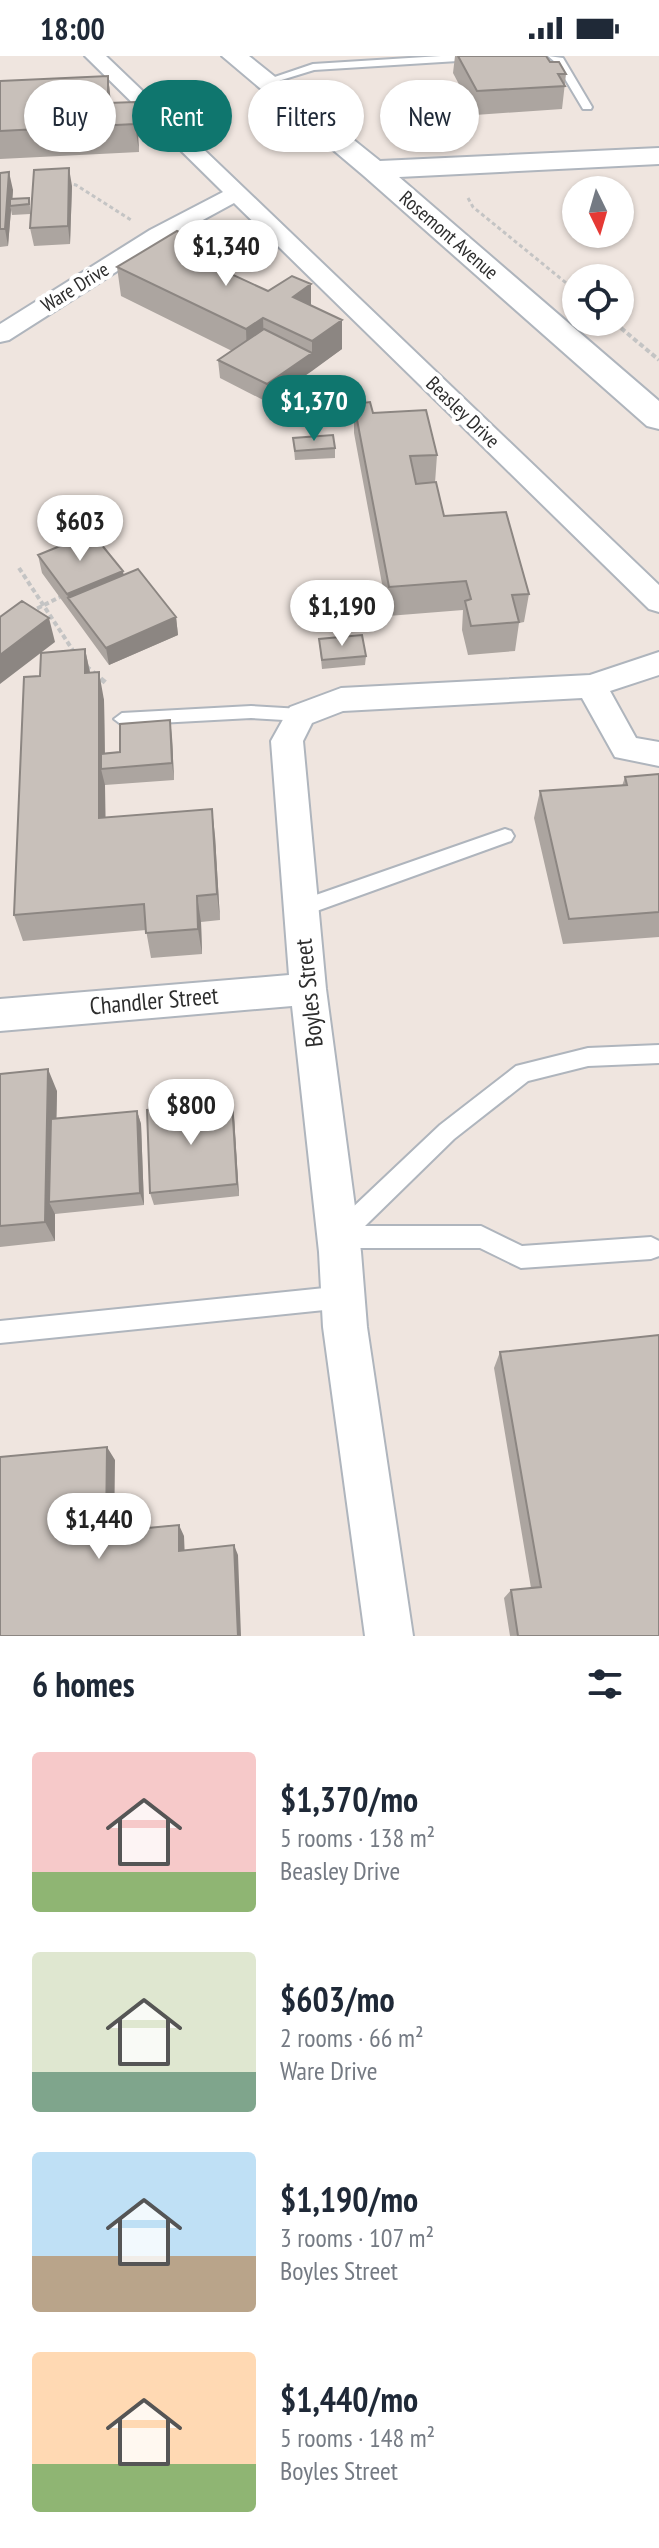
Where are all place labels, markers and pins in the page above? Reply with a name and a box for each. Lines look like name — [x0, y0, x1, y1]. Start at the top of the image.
pin: $1,340 — [161, 220, 291, 288]
pin: $1,370 — [249, 375, 379, 443]
pin: $603 — [33, 495, 127, 563]
pin: $1,190 — [277, 580, 407, 648]
pin: $800 — [144, 1079, 238, 1147]
pin: $1,440 — [34, 1493, 164, 1561]

